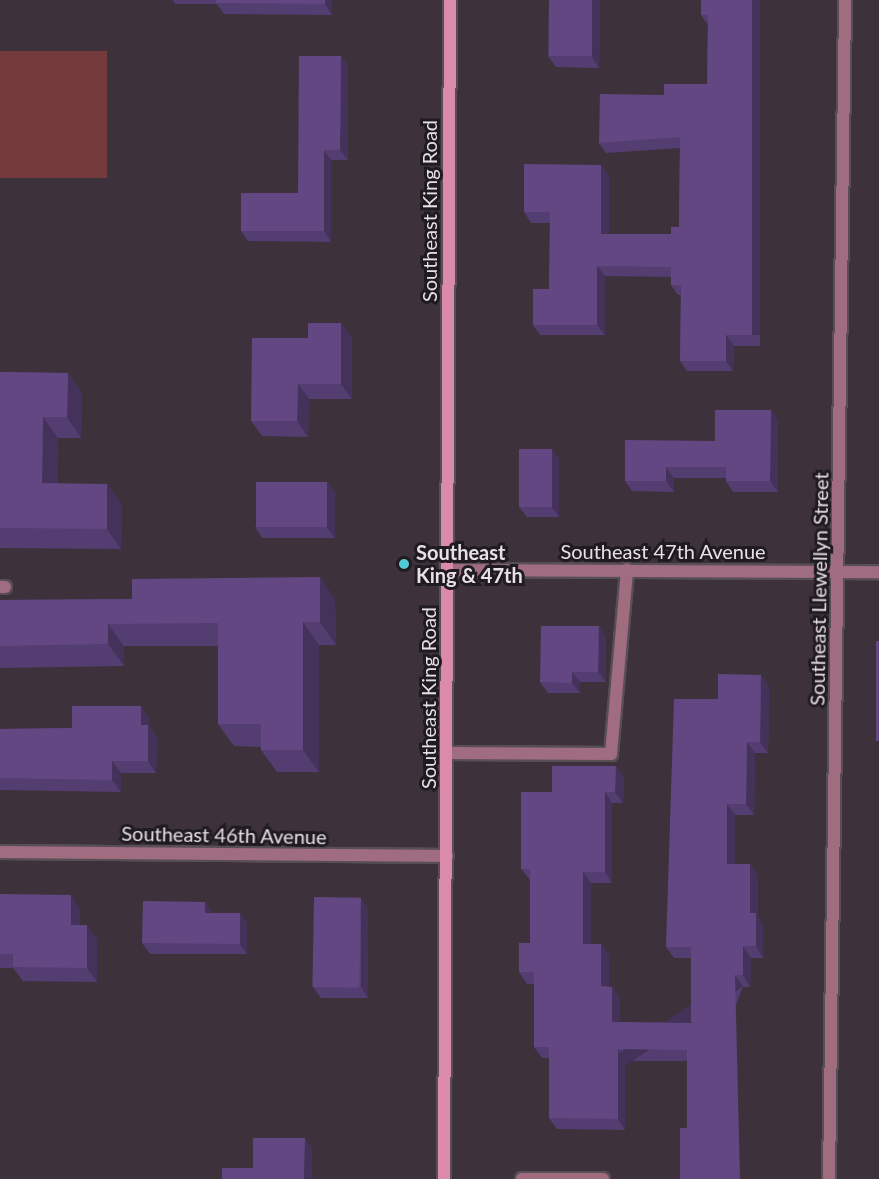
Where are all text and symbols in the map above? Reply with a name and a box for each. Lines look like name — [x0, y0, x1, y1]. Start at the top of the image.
street label: Southeast King Road — [417, 120, 441, 302]
street label: Southeast Llewellyn Street — [805, 472, 833, 706]
street label: Southeast 47th Avenue — [560, 539, 766, 563]
place label: Southeast King & 47th — [416, 540, 523, 587]
marker: Southeast King & 47th — [397, 557, 411, 571]
street label: Southeast King Road — [416, 607, 440, 789]
street label: Southeast 46th Avenue — [121, 821, 327, 849]

